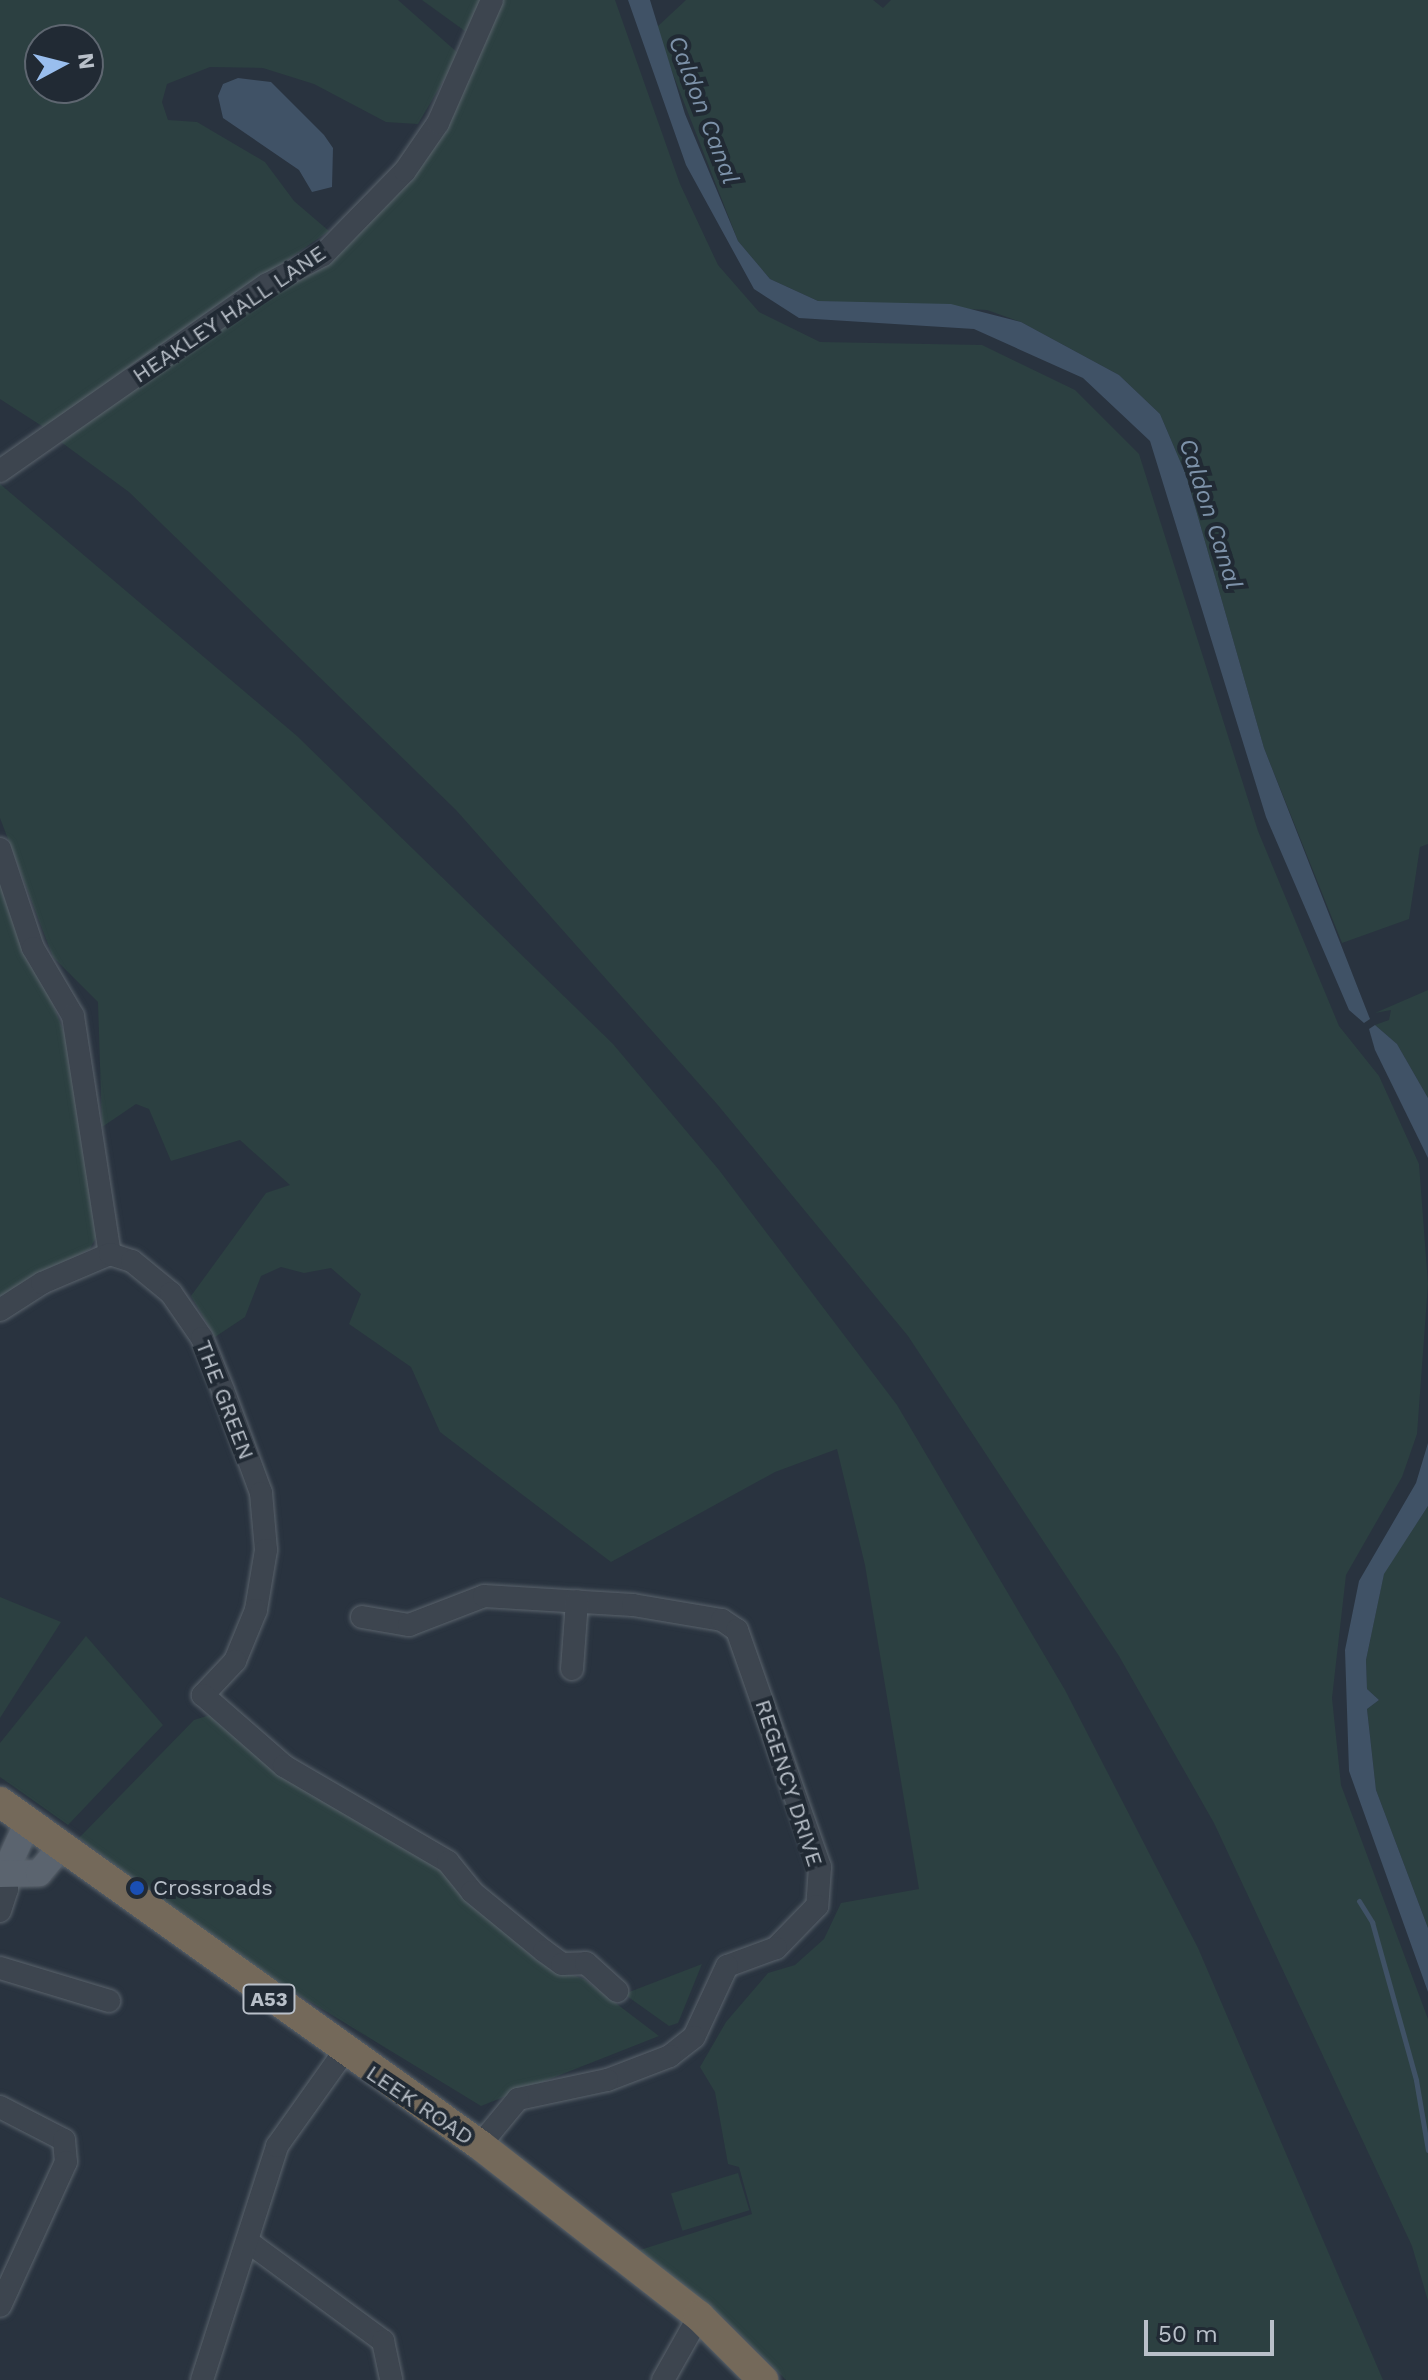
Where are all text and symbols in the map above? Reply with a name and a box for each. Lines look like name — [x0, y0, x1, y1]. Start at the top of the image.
north arrow — [24, 24, 104, 104]
water label: Caldon Canal — [662, 32, 744, 188]
text: N — [73, 52, 100, 71]
street label: HEAKLEY HALL LANE — [127, 239, 331, 389]
water label: Caldon Canal — [1172, 435, 1248, 593]
street label: THE GREEN — [190, 1337, 260, 1463]
street label: REGENCY DRIVE — [749, 1696, 829, 1870]
place label: Crossroads — [153, 1875, 273, 1901]
marker: Crossroads — [128, 1879, 146, 1897]
road number: A53 — [241, 1983, 297, 2015]
street label: LEEK ROAD — [361, 2059, 479, 2151]
scale bar — [1148, 2304, 1278, 2354]
text: 50 m — [1158, 2320, 1218, 2348]

